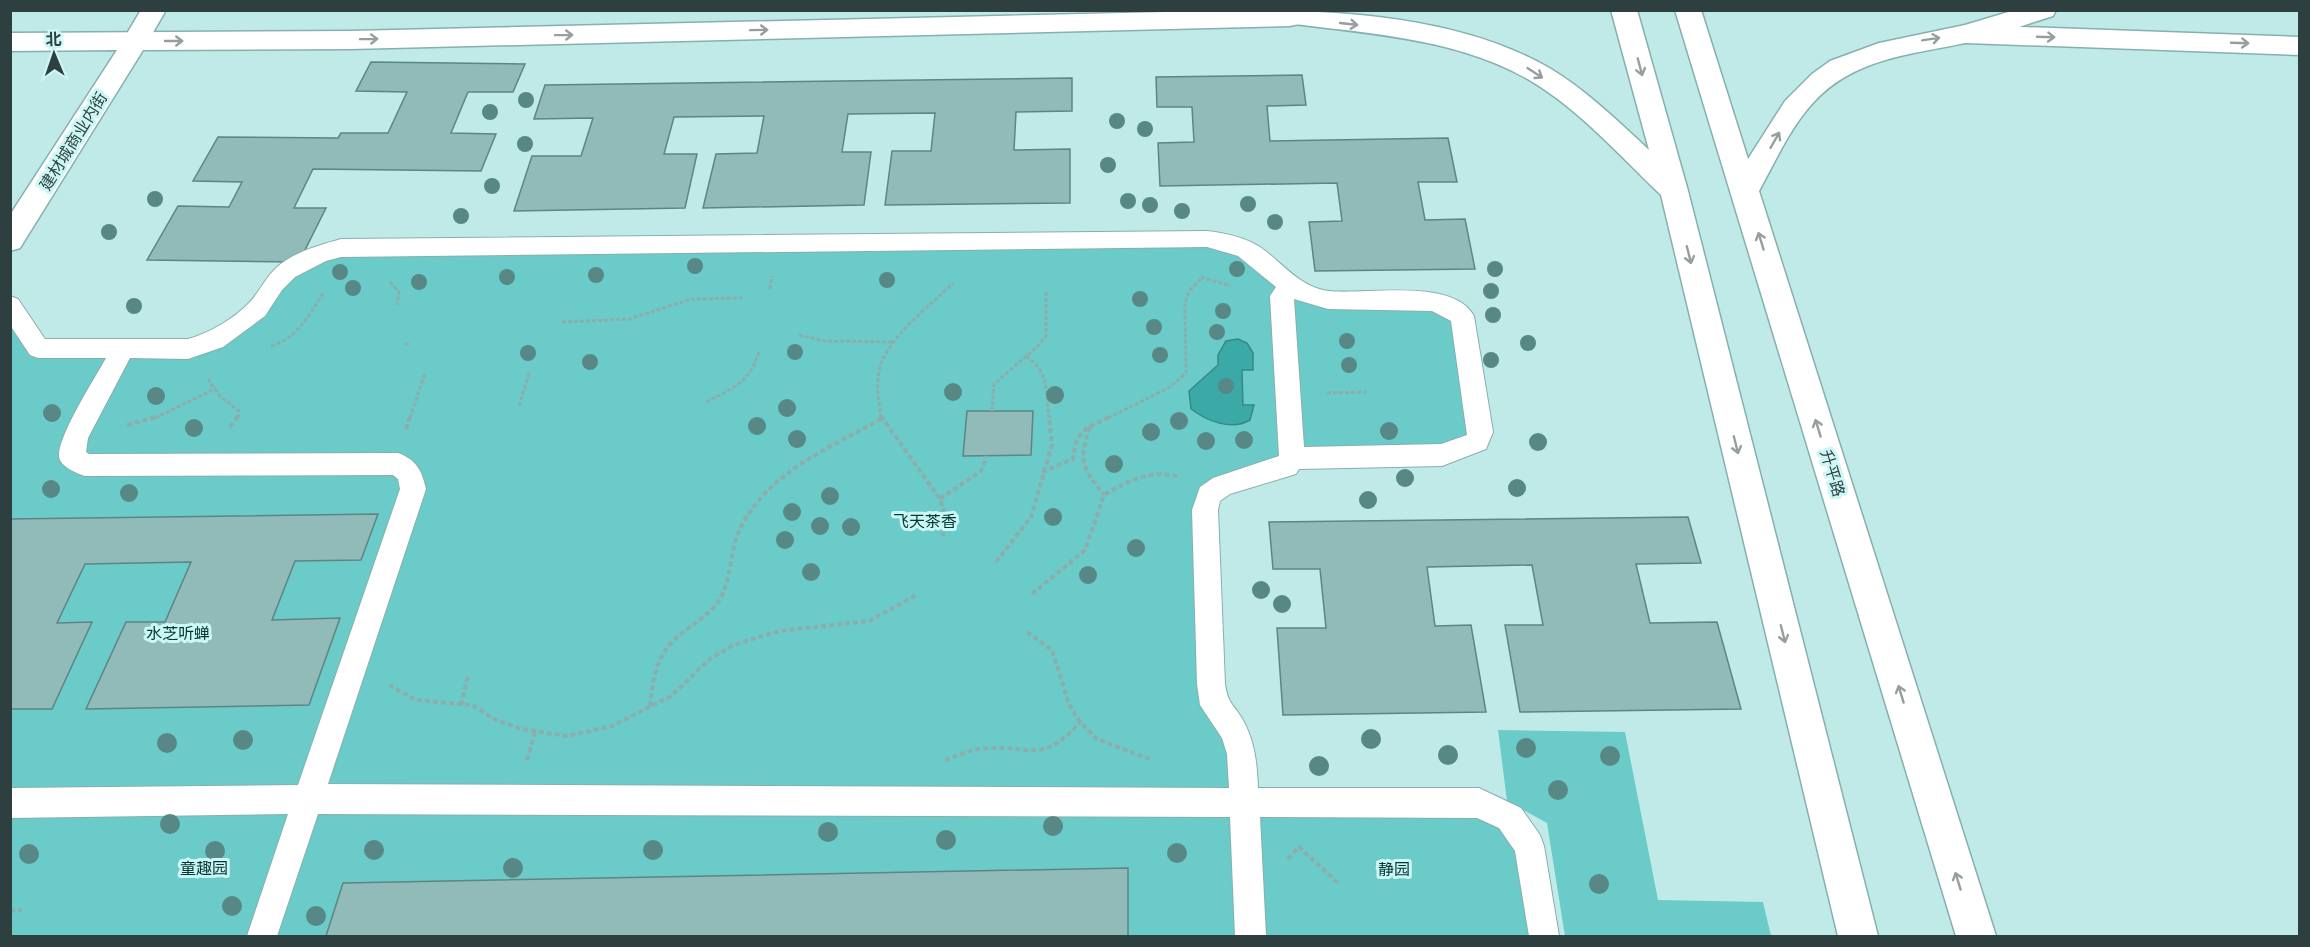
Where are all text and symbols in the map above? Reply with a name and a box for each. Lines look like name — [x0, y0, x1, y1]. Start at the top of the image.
one-way arrow — [1338, 19, 1358, 30]
north arrow — [24, 24, 84, 84]
one-way arrow — [748, 24, 768, 36]
one-way arrow — [553, 29, 573, 40]
text: 北 — [45, 31, 62, 50]
one-way arrow — [2035, 31, 2055, 42]
one-way arrow — [358, 33, 378, 45]
one-way arrow — [1921, 34, 1940, 45]
one-way arrow — [163, 35, 183, 47]
one-way arrow — [2230, 38, 2250, 49]
one-way arrow — [1634, 57, 1646, 76]
one-way arrow — [1527, 67, 1544, 80]
street label: 建材城商业内街 — [37, 89, 112, 194]
one-way arrow — [1769, 132, 1781, 149]
one-way arrow — [1755, 232, 1766, 251]
one-way arrow — [1684, 246, 1696, 265]
one-way arrow — [1812, 419, 1823, 438]
one-way arrow — [1731, 435, 1743, 454]
street label: 升平路 — [1815, 448, 1848, 499]
park label: 飞天茶香 — [893, 513, 957, 532]
one-way arrow — [1777, 624, 1789, 643]
park label: 水芝听蝉 — [146, 625, 210, 644]
one-way arrow — [1895, 685, 1906, 704]
park label: 童趣园 — [180, 860, 228, 879]
park label: 静园 — [1378, 861, 1410, 880]
one-way arrow — [1952, 872, 1963, 891]

